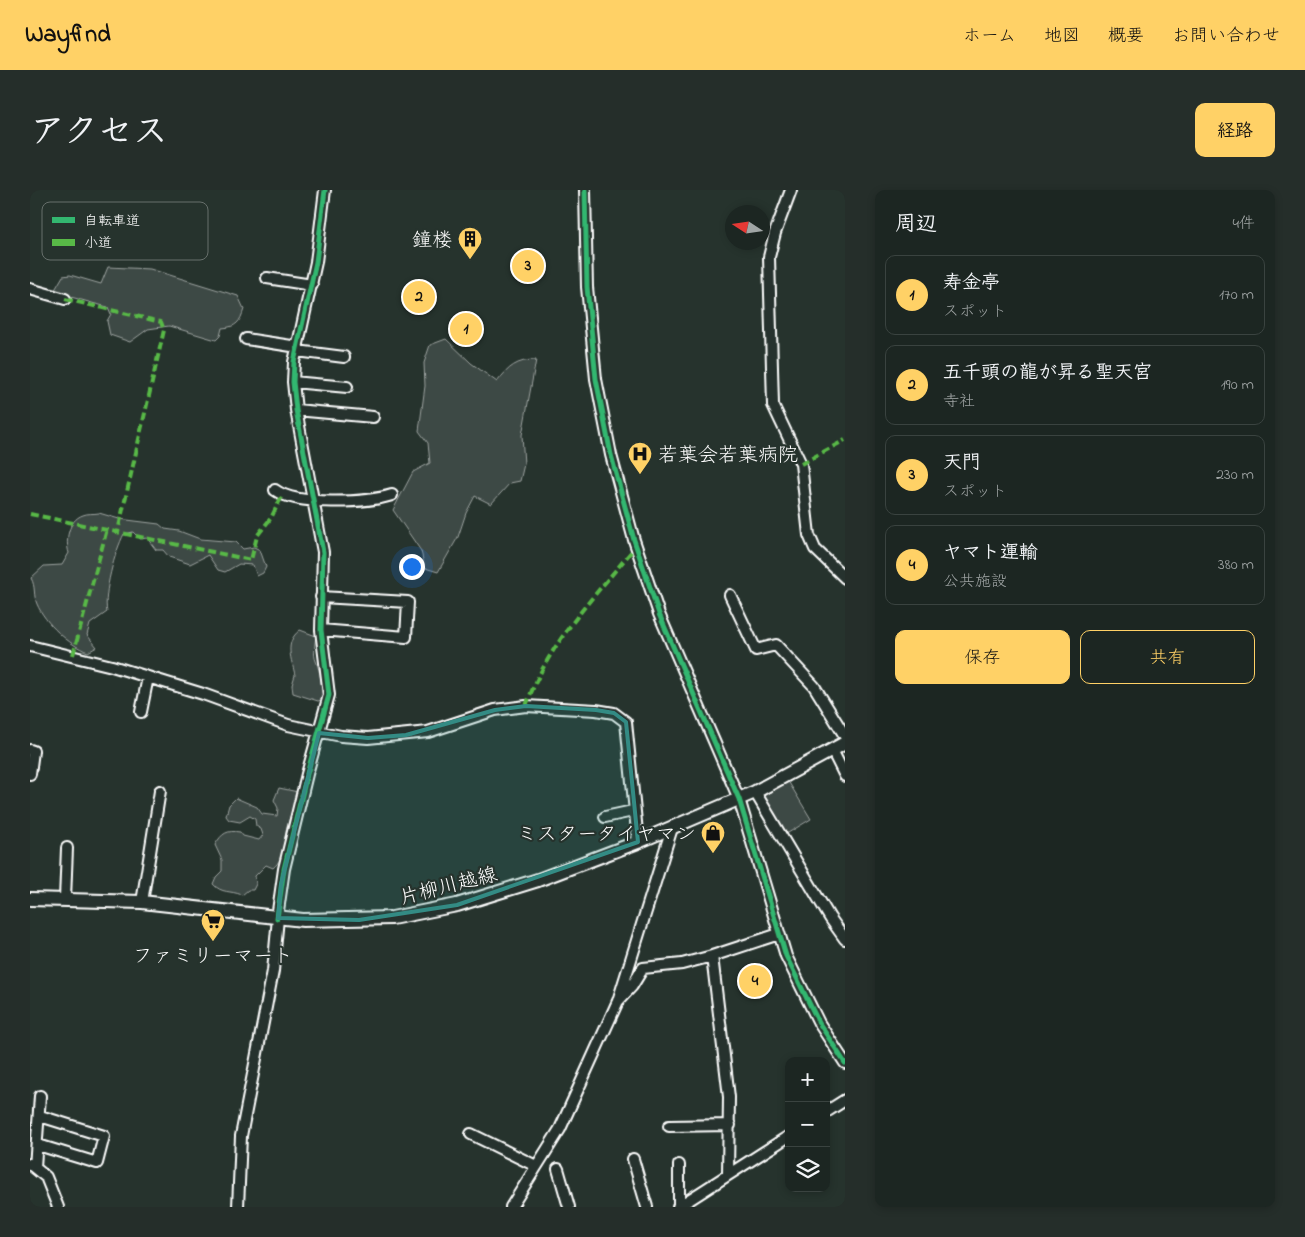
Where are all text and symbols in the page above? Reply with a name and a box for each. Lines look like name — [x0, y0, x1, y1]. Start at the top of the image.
text: Wayfind — [25, 18, 111, 53]
text: ホーム — [963, 24, 1016, 50]
text: 地図 — [1044, 24, 1080, 50]
text: 概要 — [1108, 24, 1144, 50]
text: お問い合わせ — [1172, 24, 1280, 50]
button: 経路 — [1195, 103, 1275, 157]
text: アクセス — [30, 108, 168, 159]
legend — [42, 202, 208, 260]
north arrow — [725, 205, 770, 250]
text: 周辺 — [895, 210, 937, 240]
text: 自転車道 — [84, 211, 140, 232]
text: 4件 — [1232, 212, 1255, 236]
building icon: 鐘楼 — [457, 226, 483, 260]
place label: 鐘楼 — [412, 227, 452, 256]
text: 小道 — [84, 233, 112, 254]
pin: 3 — [512, 247, 544, 285]
text: 寿金亭 — [943, 270, 1000, 297]
pin: 2 — [403, 278, 435, 316]
text: 1 — [909, 283, 915, 307]
text: 170 m — [1219, 283, 1254, 307]
text: スポット — [943, 300, 1007, 324]
pin: 1 — [450, 310, 482, 348]
text: 五千頭の龍が昇る聖天宮 — [943, 360, 1152, 387]
text: 2 — [908, 373, 916, 397]
text: 190 m — [1221, 373, 1254, 397]
text: 寺社 — [943, 390, 975, 414]
hospital icon: 若葉会若葉病院 — [627, 441, 653, 475]
place label: 若葉会若葉病院 — [658, 442, 798, 471]
text: 天門 — [943, 450, 981, 477]
text: 3 — [909, 463, 915, 487]
text: 230 m — [1216, 463, 1254, 487]
text: スポット — [943, 480, 1007, 504]
text: ヤマト運輸 — [943, 540, 1038, 567]
text: 4 — [909, 553, 915, 577]
text: 380 m — [1218, 553, 1254, 577]
your location — [399, 554, 425, 580]
text: 公共施設 — [943, 570, 1007, 594]
button: 保存 — [895, 630, 1070, 684]
button: 共有 — [1080, 630, 1255, 684]
shop icon: ミスタータイヤマン — [700, 820, 726, 854]
place label: ミスタータイヤマン — [517, 821, 696, 850]
street label: 片柳川越線 — [397, 861, 501, 914]
supermarket icon: ファミリーマート — [200, 908, 226, 942]
place label: ファミリーマート — [133, 943, 293, 972]
pin: 4 — [739, 962, 771, 1000]
map controls — [785, 1057, 830, 1192]
button: + — [785, 1057, 830, 1102]
button: − — [785, 1102, 830, 1147]
button: layers — [785, 1147, 830, 1192]

